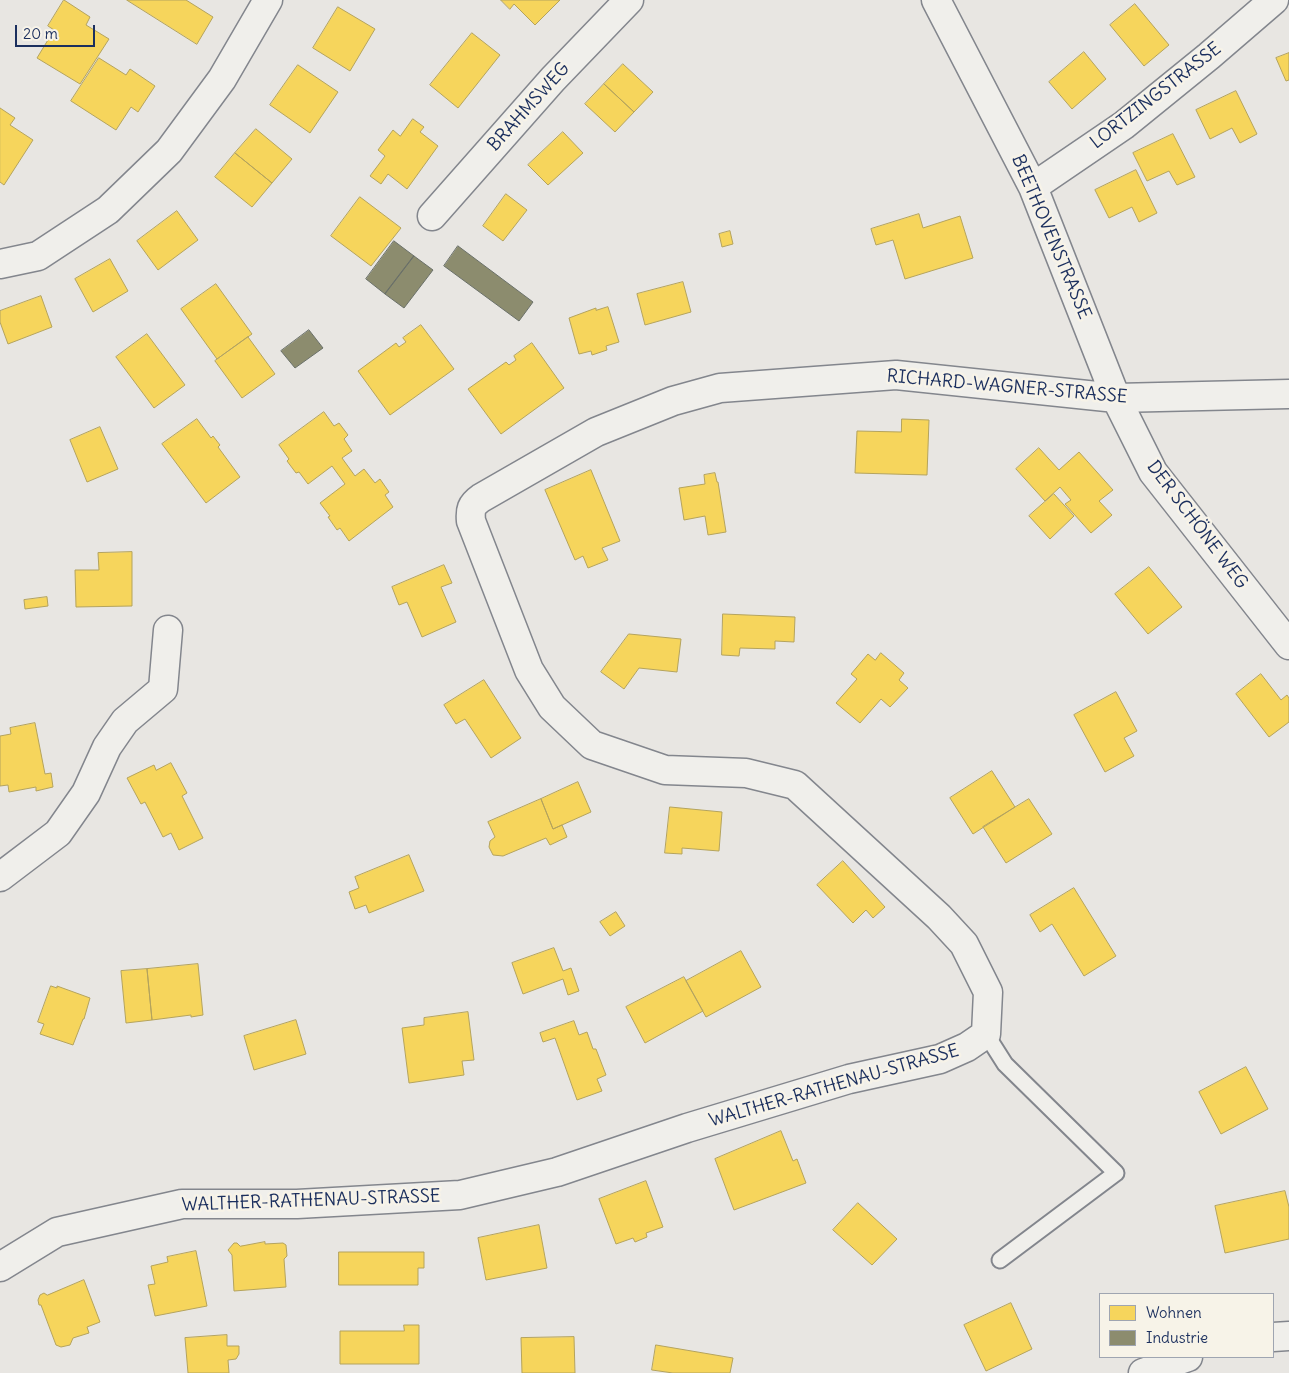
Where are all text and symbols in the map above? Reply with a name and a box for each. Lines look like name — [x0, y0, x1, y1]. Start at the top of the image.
scale bar — [18, 15, 98, 47]
text: 20 m — [23, 24, 58, 43]
street label: LORTZINGSTRASSE — [1086, 38, 1226, 154]
street label: BRAHMSWEG — [483, 58, 575, 156]
street label: BEETHOVENSTRASSE — [1007, 152, 1095, 322]
street label: RICHARD-WAGNER-STRASSE — [886, 366, 1128, 408]
street label: DER SCHÖNE WEG — [1142, 457, 1252, 593]
street label: WALTHER-RATHENAU-STRASSE — [707, 1040, 961, 1132]
street label: WALTHER-RATHENAU-STRASSE — [181, 1186, 441, 1216]
legend — [1099, 1293, 1274, 1358]
text: Wohnen — [1146, 1303, 1202, 1322]
text: Industrie — [1146, 1328, 1208, 1347]

